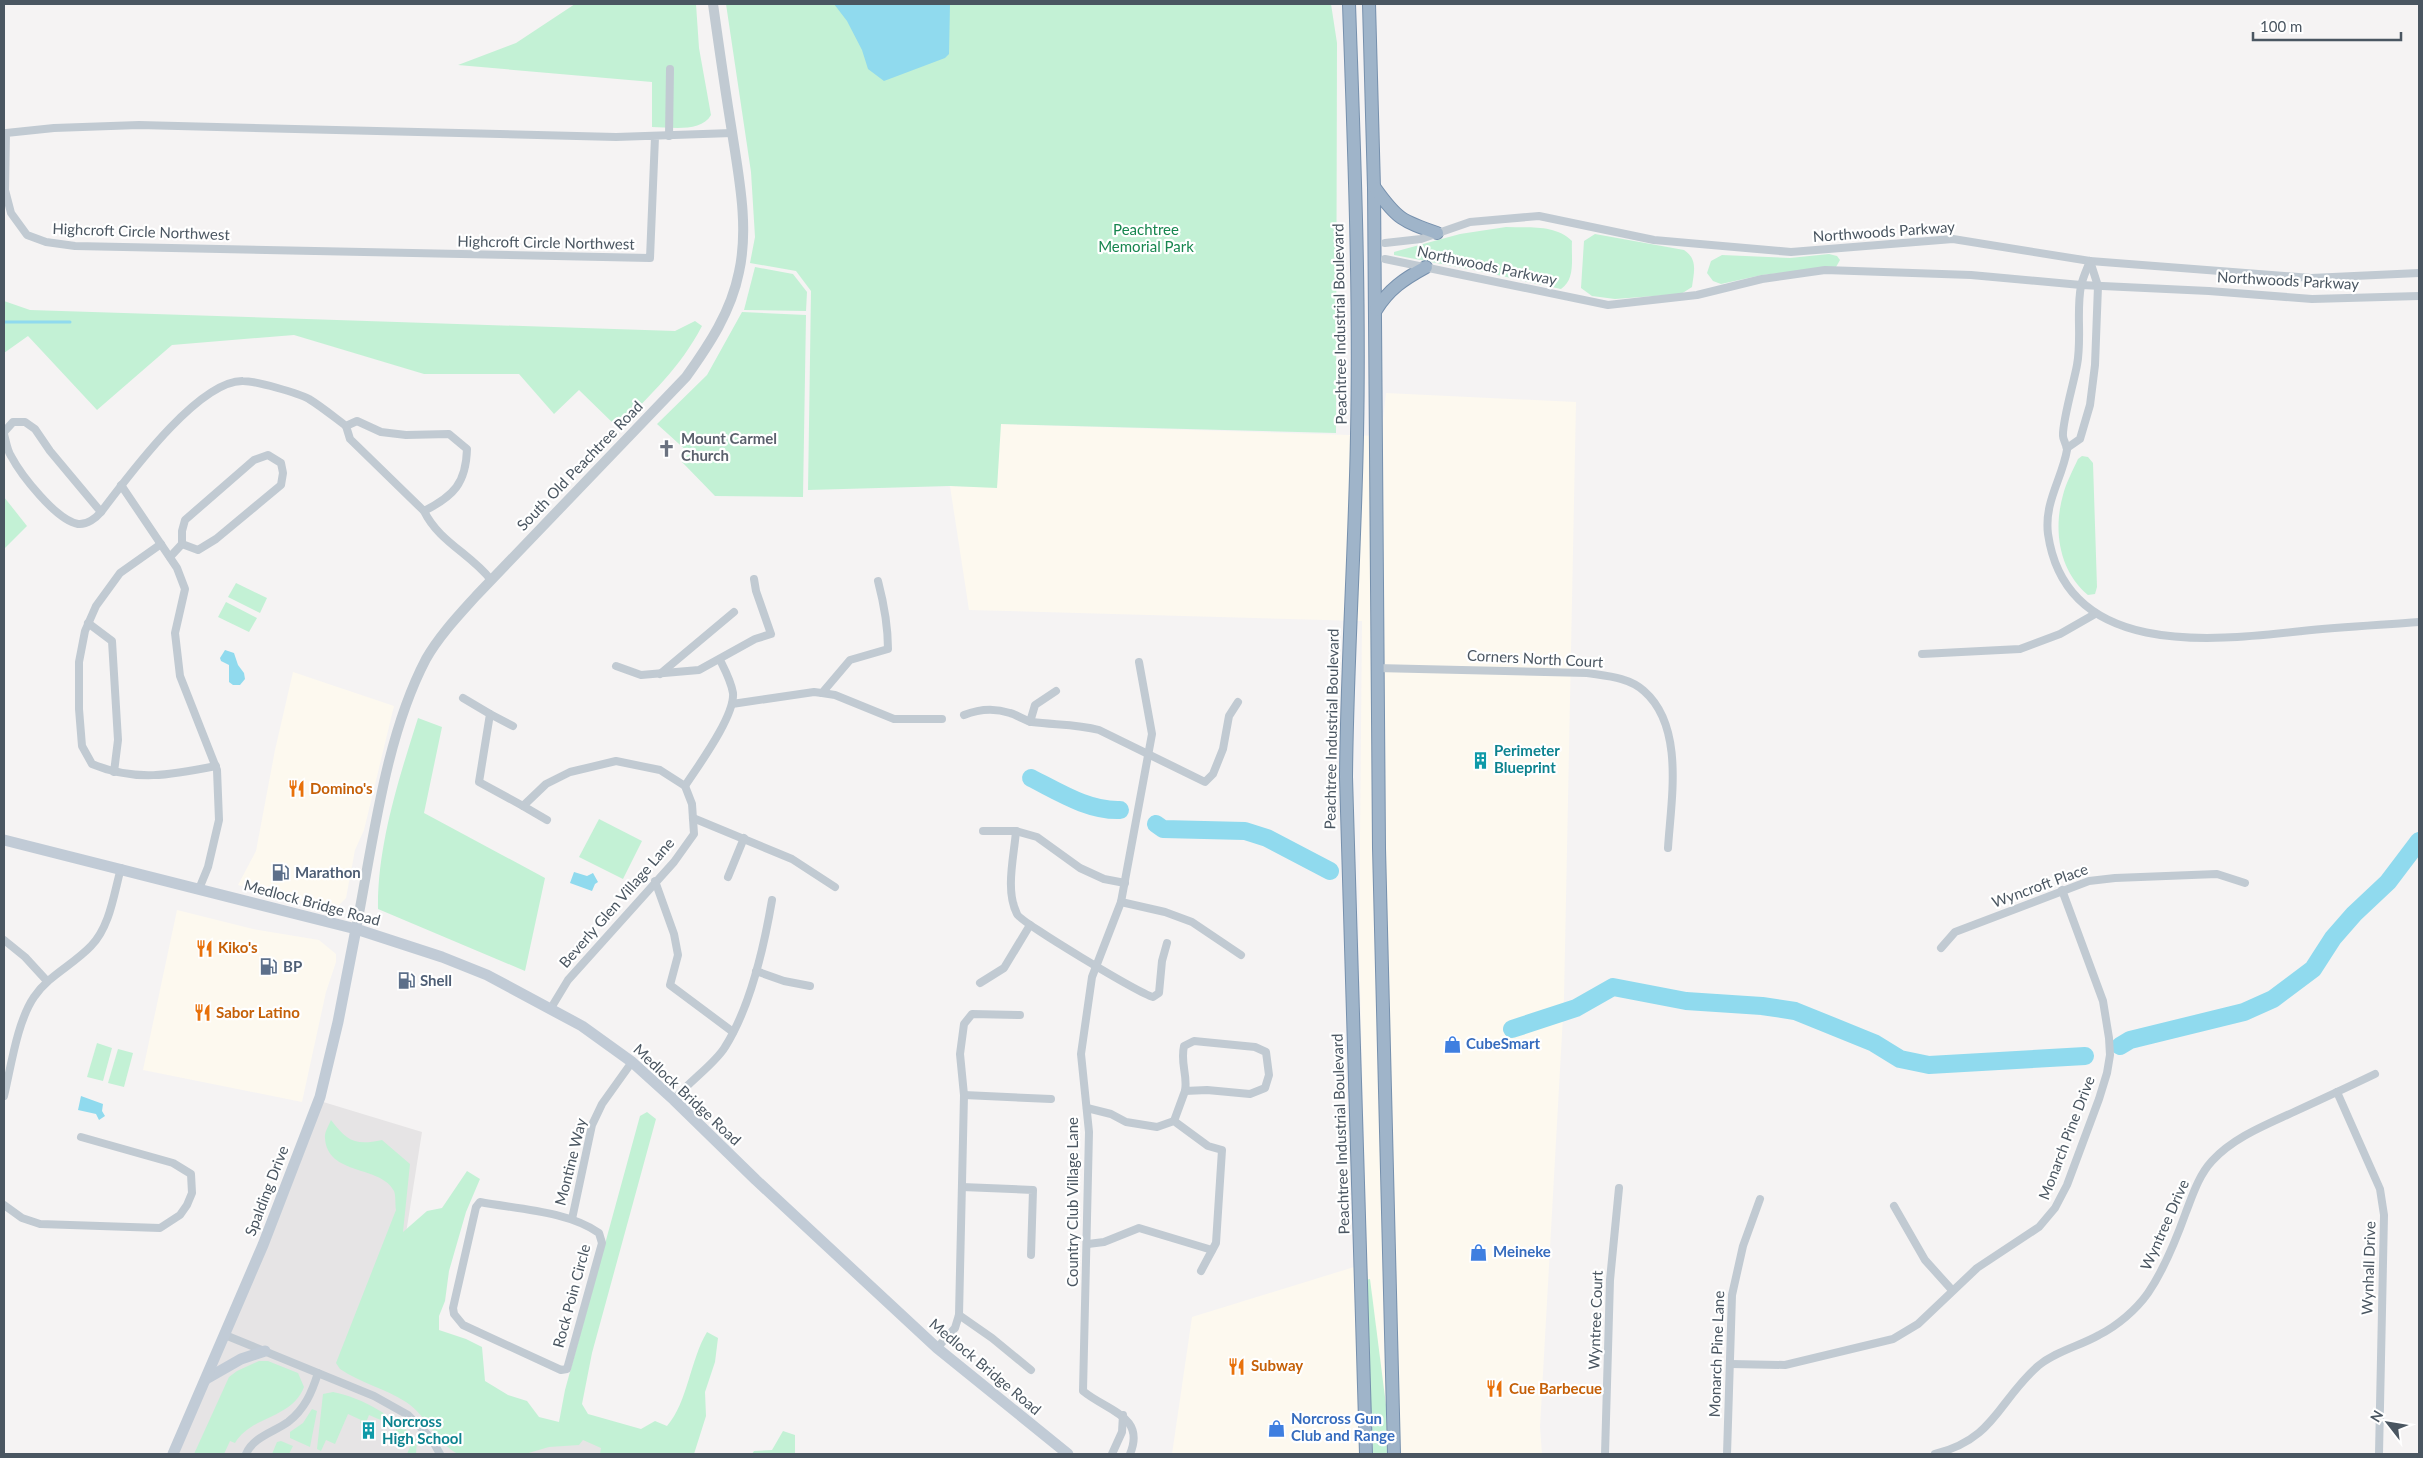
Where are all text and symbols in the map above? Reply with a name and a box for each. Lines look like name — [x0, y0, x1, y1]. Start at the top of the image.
scale bar — [2253, 10, 2400, 42]
text: 100 m — [2260, 17, 2302, 35]
street label: Northwoods Parkway — [1812, 217, 1956, 245]
street label: Highcroft Circle Northwest — [52, 219, 231, 243]
park label: Peachtree Memorial Park — [1098, 220, 1194, 255]
street label: Peachtree Industrial Boulevard — [1328, 223, 1350, 425]
street label: Highcroft Circle Northwest — [457, 231, 636, 253]
street label: Northwoods Parkway — [1416, 241, 1559, 289]
street label: Northwoods Parkway — [2217, 267, 2360, 293]
street label: South Old Peachtree Road — [513, 397, 646, 534]
place label: Mount Carmel Church — [681, 429, 777, 464]
church icon: Mount Carmel Church — [657, 438, 677, 458]
street label: Peachtree Industrial Boulevard — [1320, 628, 1342, 830]
street label: Corners North Court — [1467, 645, 1604, 671]
place label: Perimeter Blueprint — [1494, 741, 1560, 776]
building icon: Perimeter Blueprint — [1470, 750, 1490, 770]
restaurant icon: Domino's — [286, 779, 306, 799]
place label: Domino's — [310, 779, 373, 797]
street label: Beverly Glen Village Lane — [555, 834, 678, 971]
street label: Wyncroft Place — [1989, 859, 2090, 911]
fuel station icon: Marathon — [271, 863, 291, 883]
place label: Marathon — [295, 863, 361, 881]
street label: Medlock Bridge Road — [242, 875, 382, 929]
restaurant icon: Kiko's — [194, 938, 214, 958]
place label: Kiko's — [218, 938, 258, 956]
fuel station icon: BP — [259, 957, 279, 977]
place label: BP — [283, 957, 302, 975]
fuel station icon: Shell — [396, 971, 416, 991]
place label: Shell — [420, 971, 452, 989]
restaurant icon: Sabor Latino — [192, 1003, 212, 1023]
place label: Sabor Latino — [216, 1003, 300, 1021]
street label: Peachtree Industrial Boulevard — [1327, 1033, 1353, 1235]
shop icon: CubeSmart — [1442, 1034, 1462, 1054]
place label: CubeSmart — [1466, 1034, 1541, 1052]
street label: Medlock Bridge Road — [630, 1040, 745, 1149]
street label: Monarch Pine Drive — [2034, 1073, 2098, 1202]
street label: Montine Way — [550, 1116, 590, 1207]
street label: Country Club Village Lane — [1063, 1117, 1081, 1287]
street label: Spalding Drive — [241, 1143, 292, 1238]
street label: Wyntree Drive — [2136, 1176, 2192, 1273]
street label: Wynhall Drive — [2357, 1221, 2379, 1315]
street label: Rock Poin Circle — [549, 1242, 594, 1349]
shop icon: Meineke — [1469, 1242, 1489, 1262]
place label: Meineke — [1493, 1242, 1551, 1260]
street label: Wyntree Court — [1584, 1270, 1606, 1370]
street label: Monarch Pine Lane — [1705, 1290, 1727, 1418]
street label: Medlock Bridge Road — [926, 1314, 1045, 1418]
restaurant icon: Subway — [1227, 1356, 1247, 1376]
place label: Subway — [1251, 1356, 1303, 1374]
restaurant icon: Cue Barbecue — [1485, 1379, 1505, 1399]
place label: Cue Barbecue — [1509, 1379, 1602, 1397]
north arrow — [2363, 1398, 2413, 1448]
text: N — [2366, 1407, 2386, 1425]
place label: Norcross Gun Club and Range — [1291, 1409, 1395, 1444]
place label: Norcross High School — [382, 1412, 462, 1447]
shop icon: Norcross Gun Club and Range — [1267, 1418, 1287, 1438]
building icon: Norcross High School — [358, 1421, 378, 1441]

